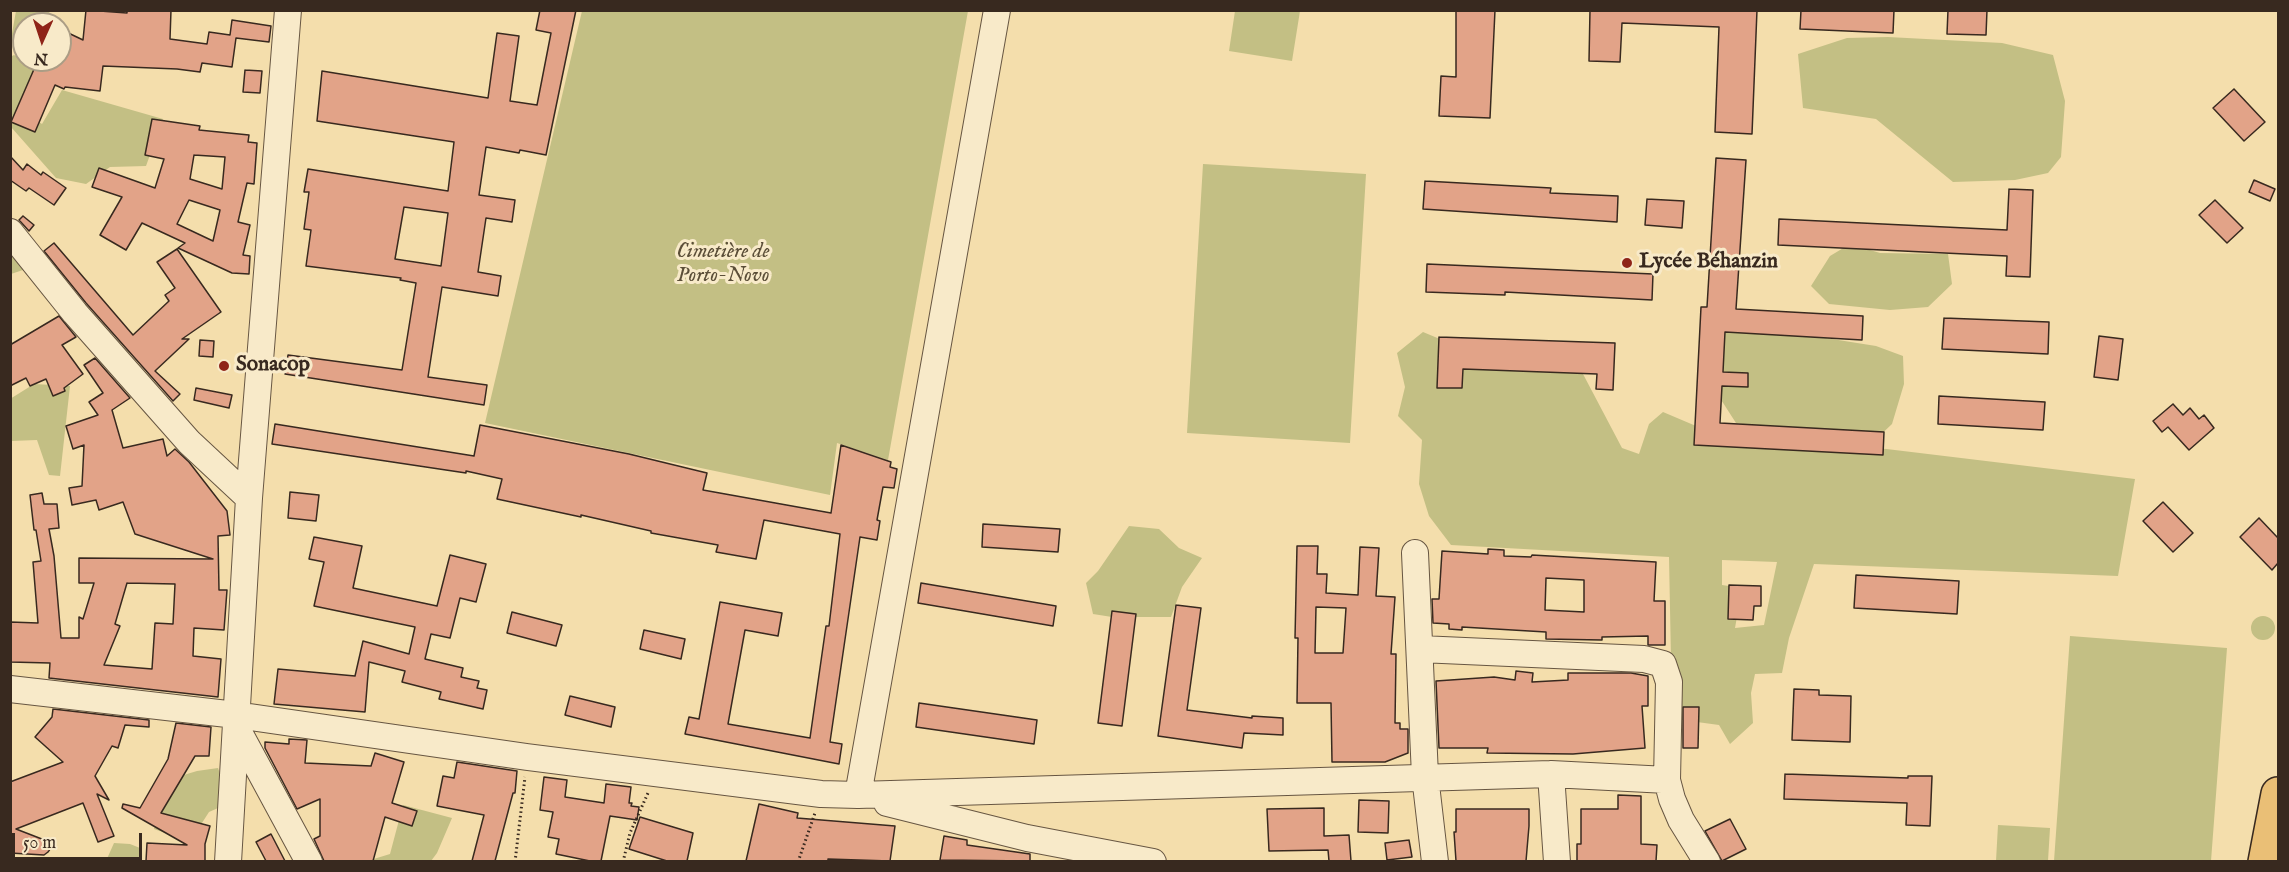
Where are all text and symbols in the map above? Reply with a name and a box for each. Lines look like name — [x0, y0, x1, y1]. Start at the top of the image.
north arrow — [12, 12, 72, 72]
text: N — [34, 48, 49, 68]
park label: Cimetière de Porto-Novo — [677, 240, 769, 290]
place label: Lycée Béhanzin — [1639, 250, 1778, 276]
marker: Lycée Béhanzin — [1620, 256, 1634, 270]
place label: Sonacop — [236, 353, 310, 379]
marker: Sonacop — [217, 359, 231, 373]
scale bar — [15, 821, 146, 859]
text: 50 m — [23, 832, 56, 855]

